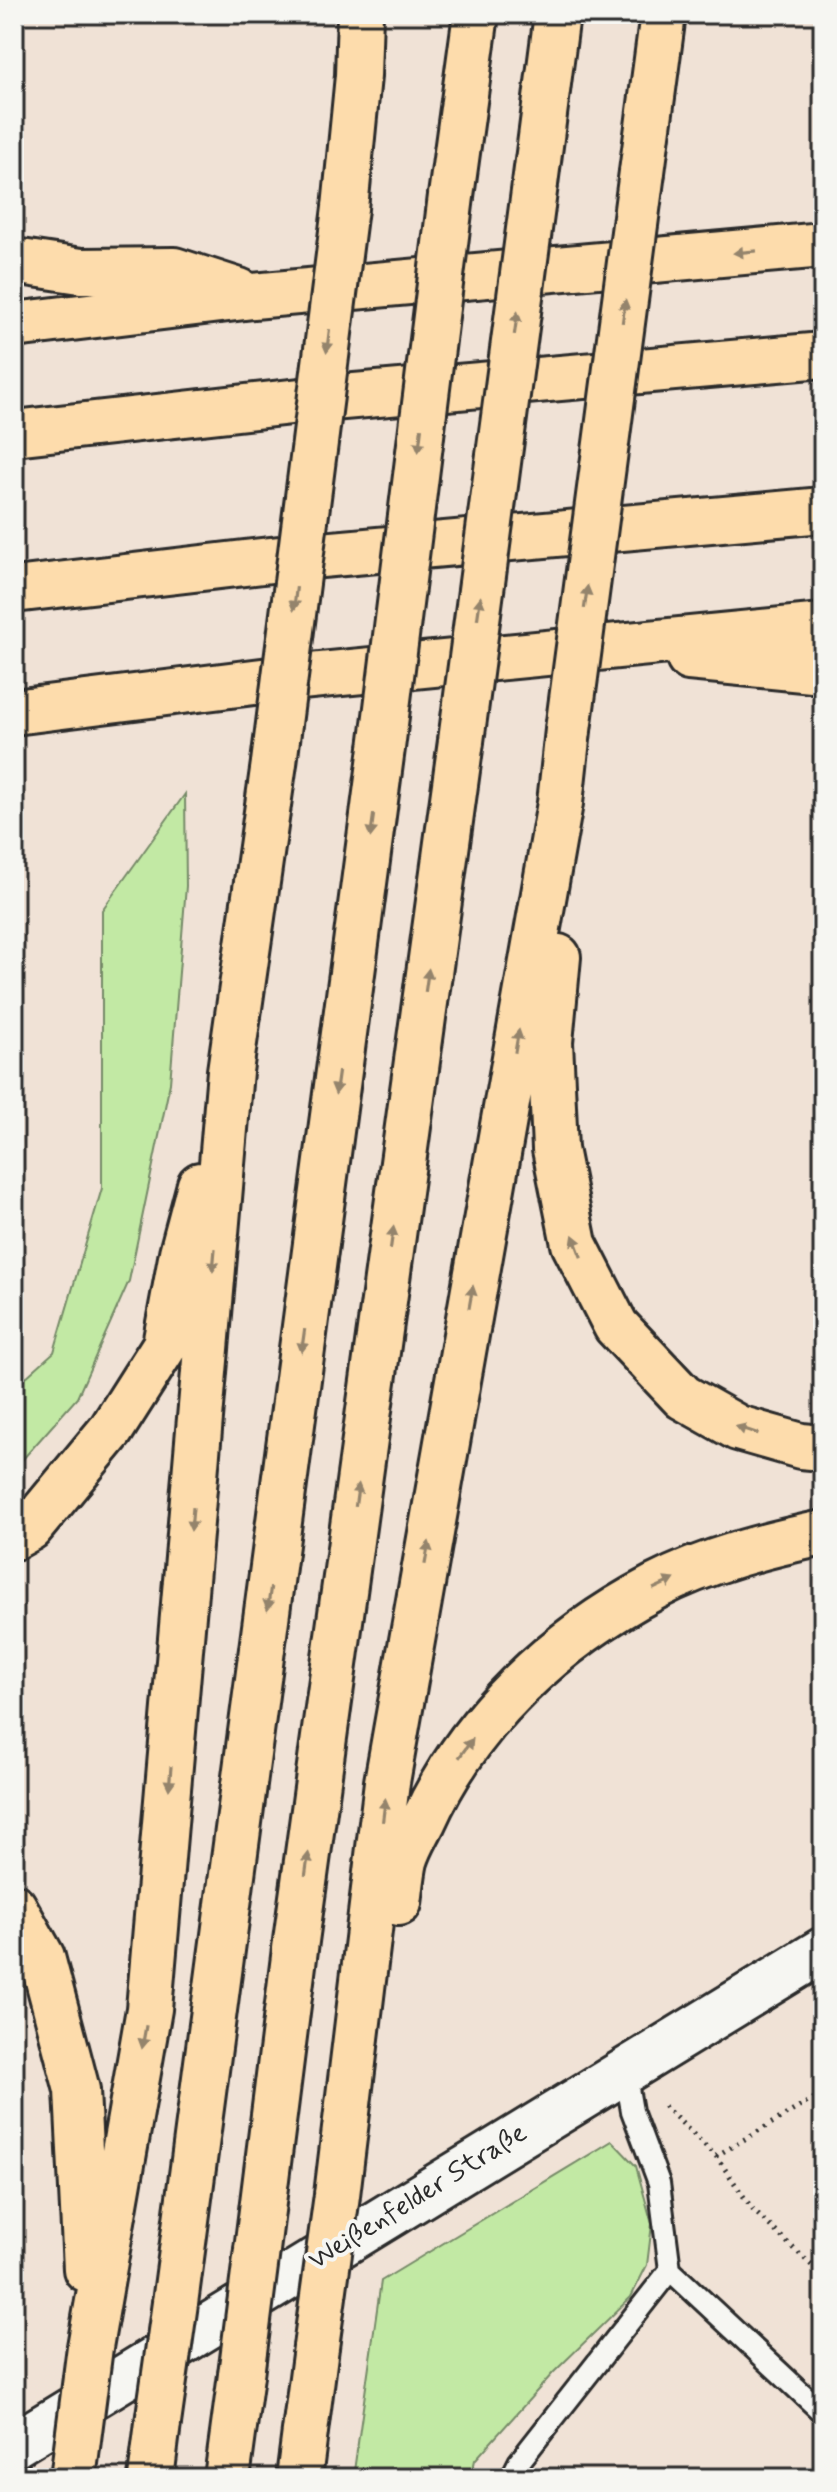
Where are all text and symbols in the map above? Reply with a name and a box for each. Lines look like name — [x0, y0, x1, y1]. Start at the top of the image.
one-way arrow — [732, 245, 757, 258]
one-way arrow — [618, 298, 631, 323]
one-way arrow — [510, 310, 523, 335]
one-way arrow — [321, 329, 334, 354]
one-way arrow — [414, 428, 427, 453]
one-way arrow — [580, 584, 593, 609]
one-way arrow — [288, 587, 301, 612]
one-way arrow — [472, 595, 485, 620]
one-way arrow — [365, 814, 378, 839]
one-way arrow — [421, 967, 434, 992]
one-way arrow — [511, 1028, 523, 1053]
one-way arrow — [330, 1071, 343, 1096]
one-way arrow — [386, 1225, 399, 1250]
one-way arrow — [570, 1234, 583, 1258]
one-way arrow — [207, 1248, 220, 1273]
one-way arrow — [465, 1284, 477, 1309]
one-way arrow — [296, 1329, 309, 1354]
one-way arrow — [735, 1424, 759, 1436]
one-way arrow — [351, 1482, 364, 1507]
one-way arrow — [185, 1507, 198, 1532]
one-way arrow — [421, 1541, 433, 1566]
one-way arrow — [653, 1577, 676, 1591]
one-way arrow — [262, 1587, 275, 1612]
one-way arrow — [458, 1738, 474, 1758]
one-way arrow — [163, 1766, 176, 1791]
one-way arrow — [378, 1797, 391, 1822]
one-way arrow — [301, 1851, 314, 1876]
one-way arrow — [137, 2025, 150, 2050]
street label: Weißenfelder Straße — [302, 2115, 534, 2279]

